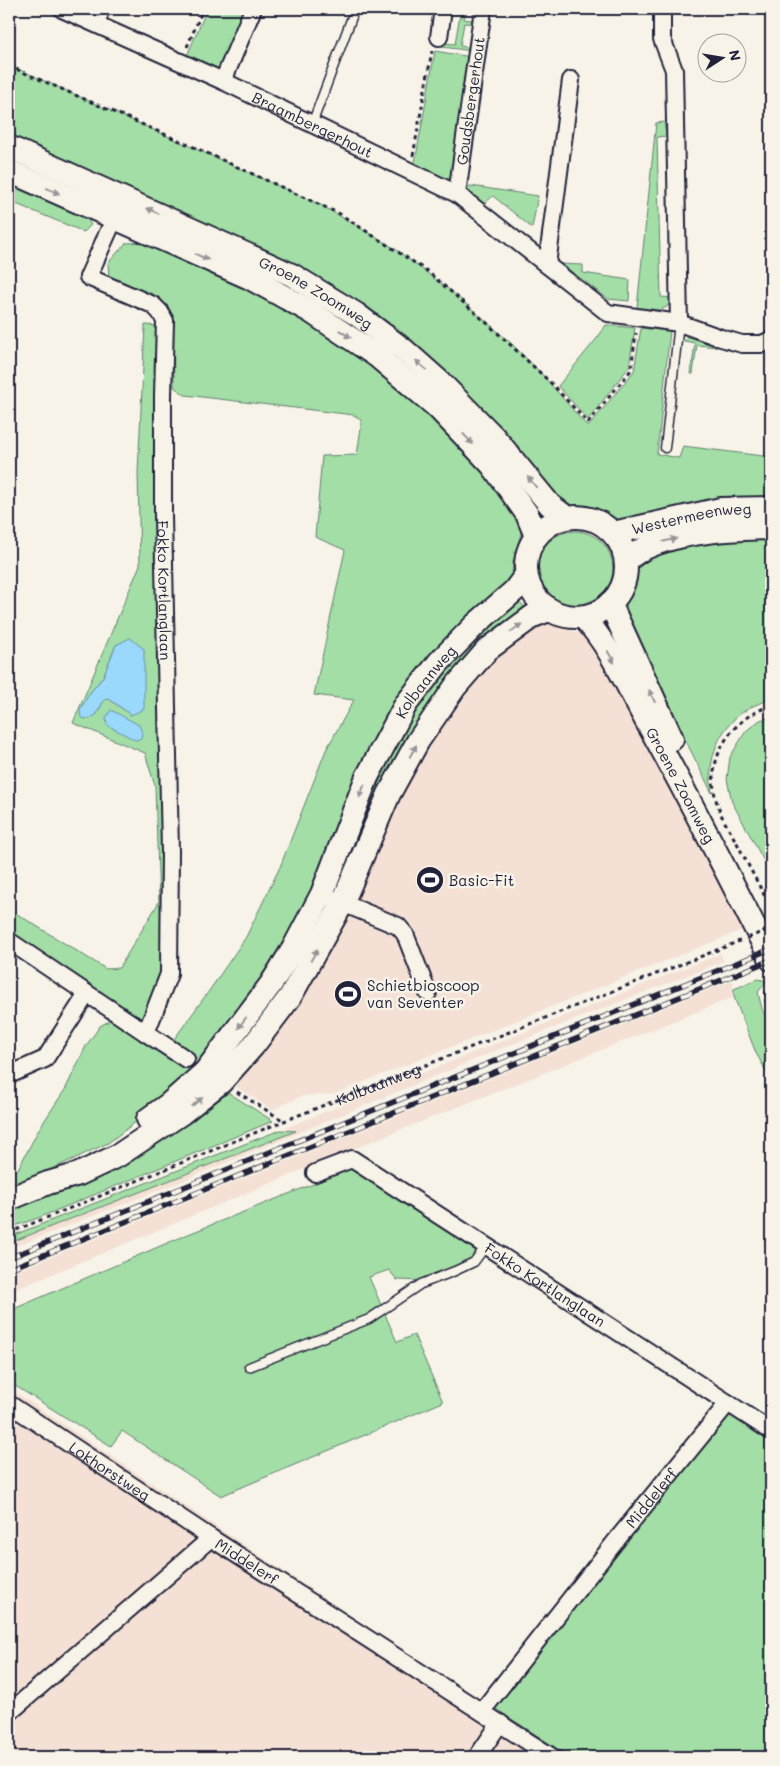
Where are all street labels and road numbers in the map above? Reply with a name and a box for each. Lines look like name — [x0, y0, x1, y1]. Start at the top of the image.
street label: Goudsbergerhout — [451, 36, 489, 166]
street label: Braambergerhout — [249, 87, 376, 162]
street label: Groene Zoomweg — [256, 251, 377, 333]
street label: Westermeenweg — [630, 498, 752, 539]
street label: Fokko Kortlanglaan — [153, 520, 176, 661]
street label: Kolbaanweg — [390, 640, 460, 722]
street label: Groene Zoomweg — [642, 724, 720, 847]
street label: Kolbaanweg — [333, 1058, 423, 1109]
street label: Fokko Kortlanglaan — [481, 1238, 609, 1331]
street label: Lokhorstweg — [65, 1437, 154, 1505]
street label: Middelerf — [621, 1463, 682, 1532]
street label: Middelerf — [212, 1533, 283, 1589]

